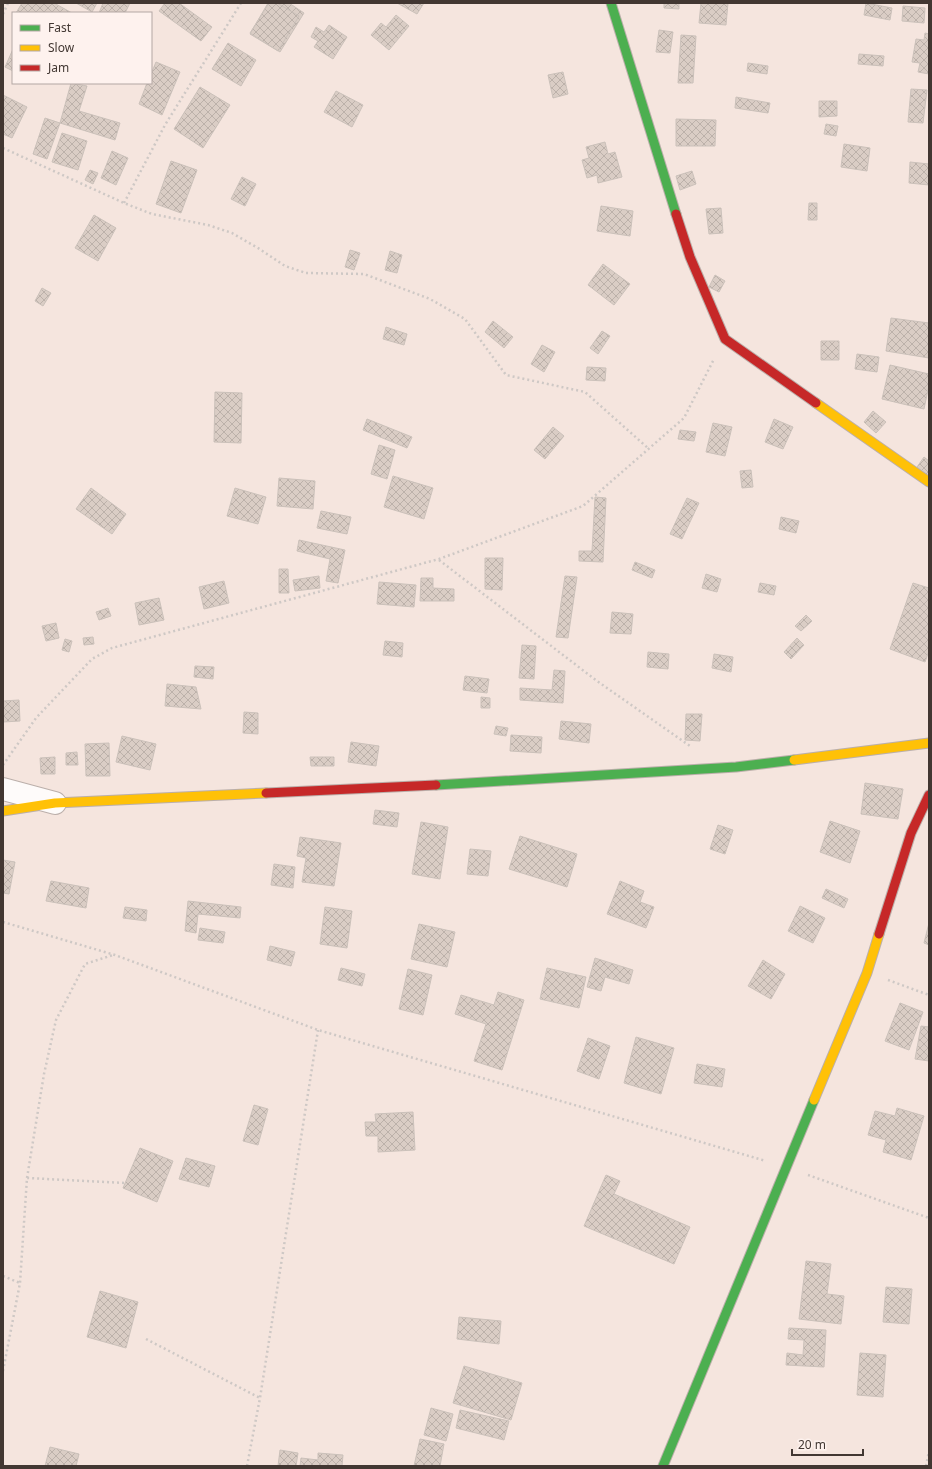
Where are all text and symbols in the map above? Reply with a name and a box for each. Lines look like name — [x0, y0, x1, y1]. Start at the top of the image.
legend — [12, 12, 152, 84]
text: Fast — [48, 19, 72, 36]
text: Slow — [48, 39, 75, 56]
text: Jam — [47, 59, 69, 76]
scale bar — [792, 1431, 863, 1457]
text: 20 m — [798, 1436, 826, 1453]

